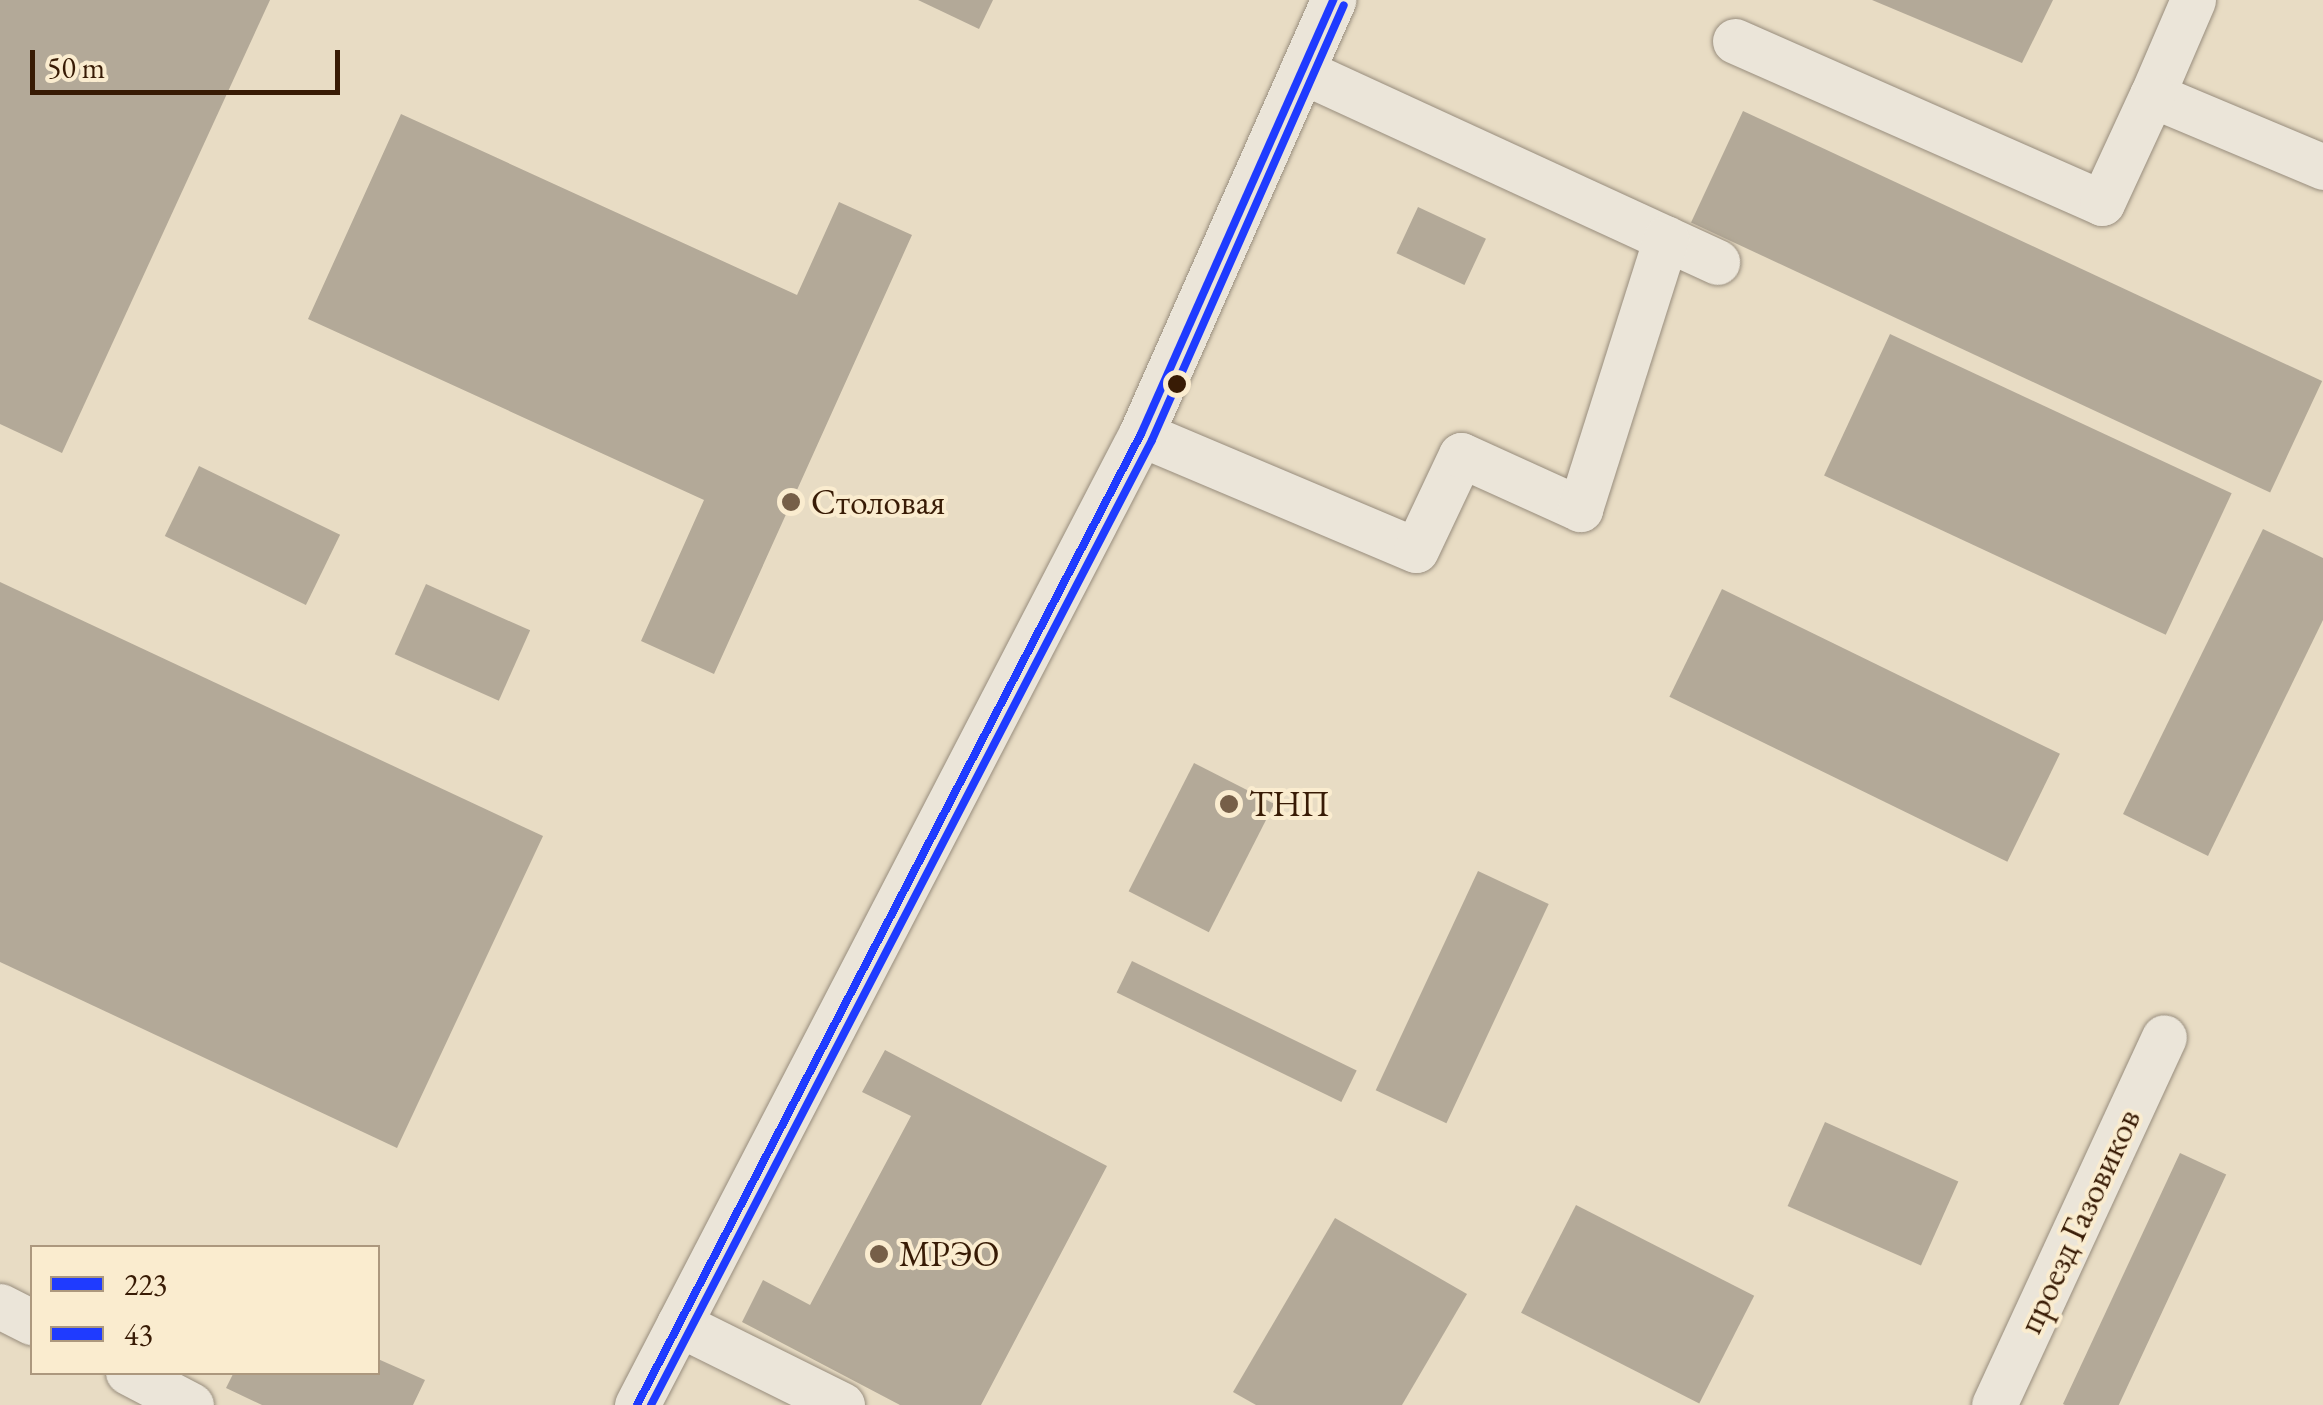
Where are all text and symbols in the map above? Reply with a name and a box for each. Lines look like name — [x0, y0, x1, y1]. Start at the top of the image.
scale bar — [35, 30, 345, 92]
text: 50 m — [47, 48, 105, 87]
unlabelled marker — [1167, 374, 1187, 394]
place label: Столовая — [811, 481, 945, 523]
marker: Столовая — [780, 491, 802, 513]
place label: ТНП — [1249, 783, 1330, 825]
marker: ТНП — [1218, 793, 1240, 815]
street label: проезд Газовиков — [2009, 1102, 2149, 1340]
place label: МРЭО — [899, 1233, 999, 1275]
marker: МРЭО — [868, 1243, 890, 1265]
legend — [30, 1245, 380, 1375]
text: 223 — [124, 1265, 167, 1304]
text: 43 — [124, 1315, 153, 1354]

